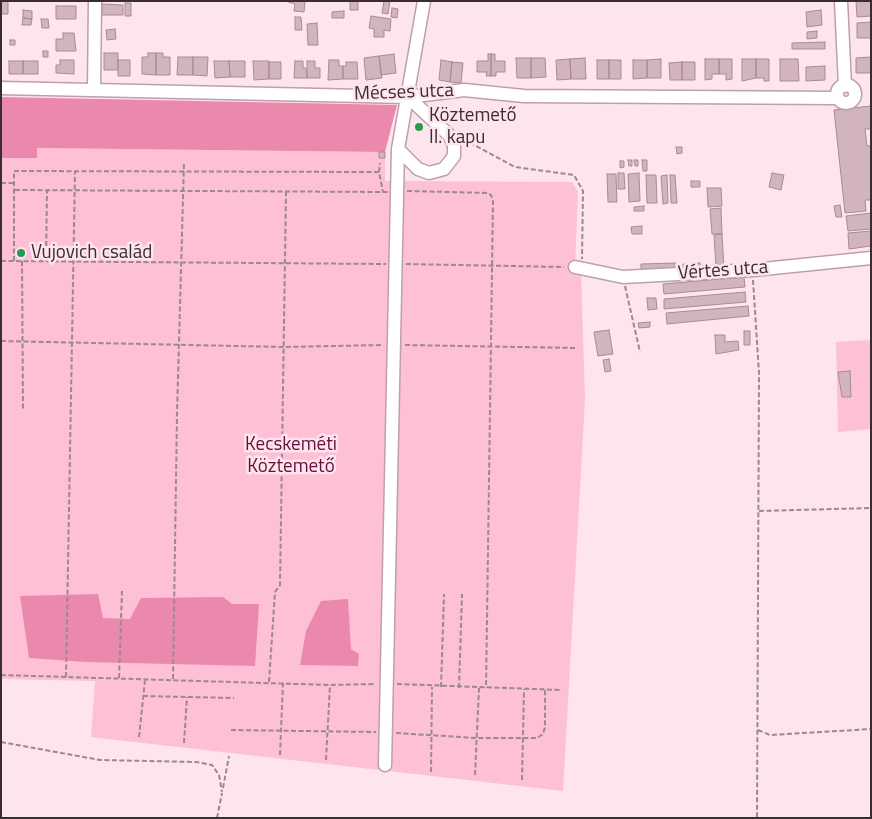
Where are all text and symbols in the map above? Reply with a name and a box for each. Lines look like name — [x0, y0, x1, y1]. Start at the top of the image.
street label: Mécses utca — [354, 80, 454, 106]
place label: Köztemető II. kapu — [429, 105, 517, 149]
marker: Köztemető II. kapu — [413, 121, 425, 133]
place label: Vujovich család — [31, 242, 152, 264]
marker: Vujovich család — [15, 247, 27, 259]
street label: Vértes utca — [677, 256, 769, 286]
park label: Kecskeméti Köztemető — [245, 434, 337, 478]

